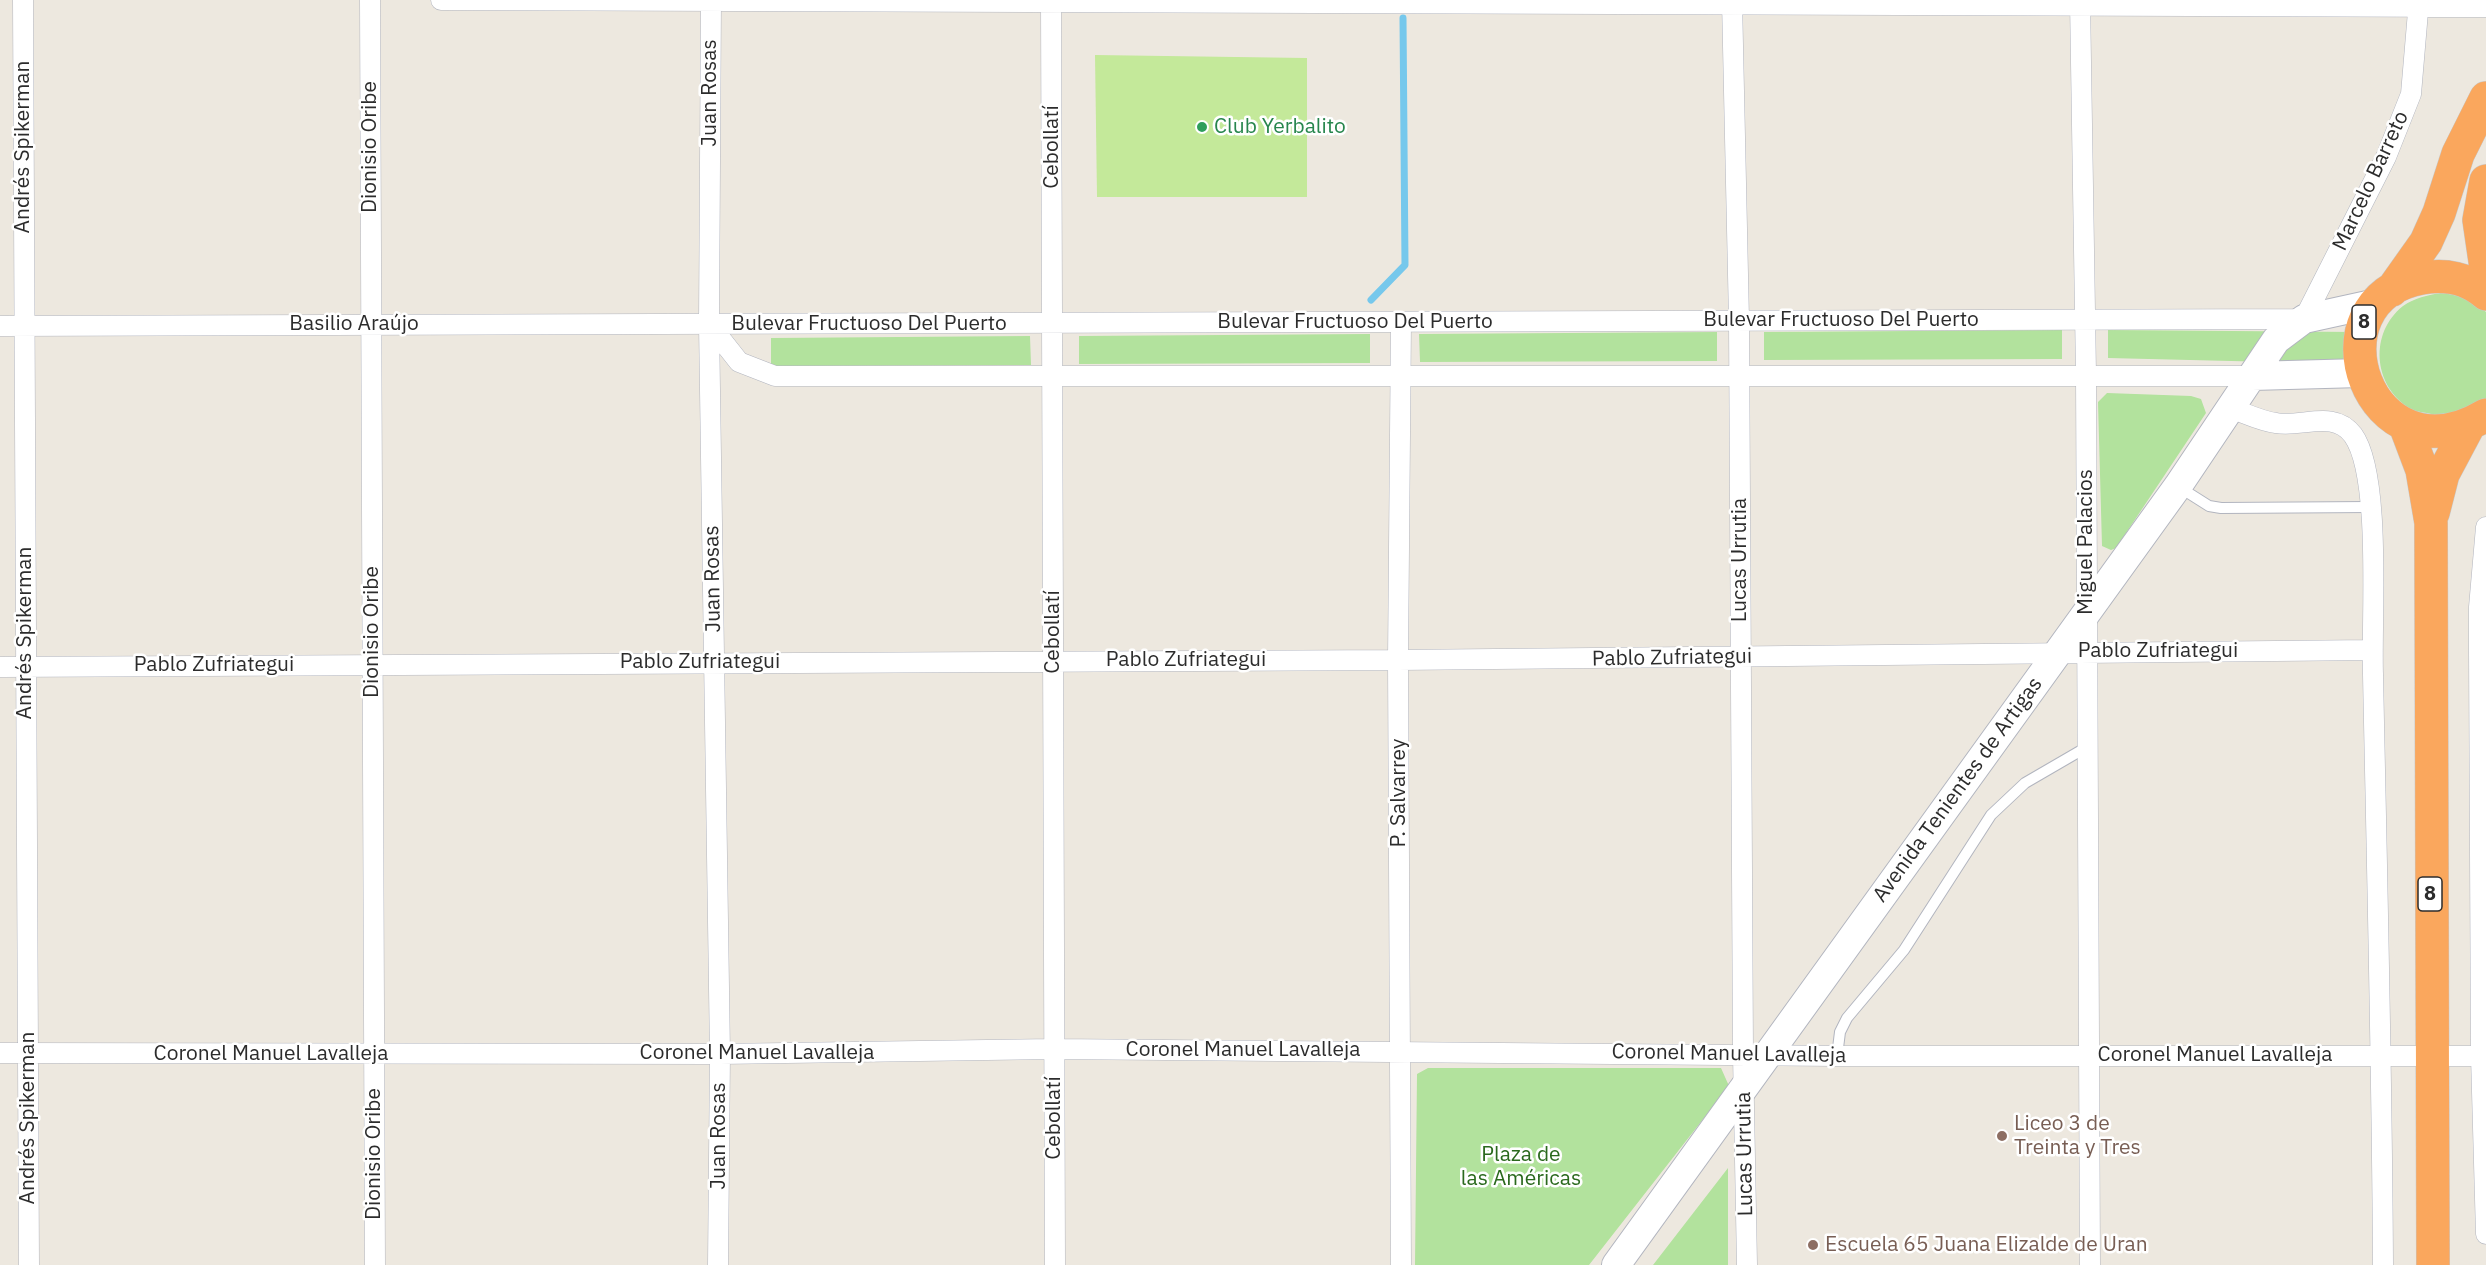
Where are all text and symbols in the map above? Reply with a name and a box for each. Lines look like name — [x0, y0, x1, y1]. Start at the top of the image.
street label: Juan Rosas — [697, 39, 723, 147]
street label: Andrés Spikerman — [10, 61, 36, 233]
street label: Dionisio Oribe — [357, 81, 383, 213]
street label: Cebollatí — [1039, 105, 1065, 189]
street label: Marcelo Barreto — [2328, 107, 2414, 255]
place label: Club Yerbalito — [1214, 114, 1346, 140]
marker: Club Yerbalito — [1195, 120, 1209, 134]
road number: 8 — [2352, 305, 2376, 339]
street label: Bulevar Fructuoso Del Puerto — [1703, 307, 1979, 333]
street label: Bulevar Fructuoso Del Puerto — [1217, 309, 1493, 335]
street label: Basilio Araújo — [289, 311, 419, 337]
street label: Bulevar Fructuoso Del Puerto — [731, 311, 1007, 337]
street label: Miguel Palacios — [2073, 469, 2099, 615]
street label: Lucas Urrutia — [1727, 498, 1753, 622]
street label: Juan Rosas — [699, 525, 727, 633]
street label: Andrés Spikerman — [12, 547, 38, 719]
street label: Dionisio Oribe — [359, 566, 385, 698]
street label: Cebollatí — [1040, 590, 1066, 674]
street label: Pablo Zufriategui — [2078, 638, 2238, 664]
street label: Pablo Zufriategui — [1592, 644, 1752, 672]
street label: Pablo Zufriategui — [1106, 647, 1266, 673]
street label: Pablo Zufriategui — [620, 649, 780, 675]
street label: Pablo Zufriategui — [134, 652, 294, 678]
street label: Avenida Tenientes de Artigas — [1868, 673, 2048, 907]
street label: P. Salvarrey — [1386, 739, 1412, 847]
road number: 8 — [2418, 877, 2442, 911]
street label: Andrés Spikerman — [15, 1032, 41, 1204]
street label: Coronel Manuel Lavalleja — [1126, 1037, 1360, 1063]
street label: Coronel Manuel Lavalleja — [1611, 1039, 1847, 1069]
street label: Coronel Manuel Lavalleja — [640, 1040, 874, 1066]
street label: Coronel Manuel Lavalleja — [154, 1041, 388, 1067]
street label: Coronel Manuel Lavalleja — [2098, 1042, 2332, 1068]
street label: Cebollatí — [1041, 1076, 1067, 1160]
street label: Juan Rosas — [706, 1082, 732, 1190]
street label: Dionisio Oribe — [361, 1088, 387, 1220]
street label: Lucas Urrutia — [1731, 1091, 1759, 1217]
place label: Liceo 3 de Treinta y Tres — [2014, 1111, 2141, 1161]
marker: Liceo 3 de Treinta y Tres — [1995, 1129, 2009, 1143]
park label: Plaza de las Américas — [1461, 1142, 1581, 1192]
place label: Escuela 65 Juana Elizalde de Uran — [1825, 1232, 2148, 1258]
marker: Escuela 65 Juana Elizalde de Uran — [1806, 1238, 1820, 1252]

